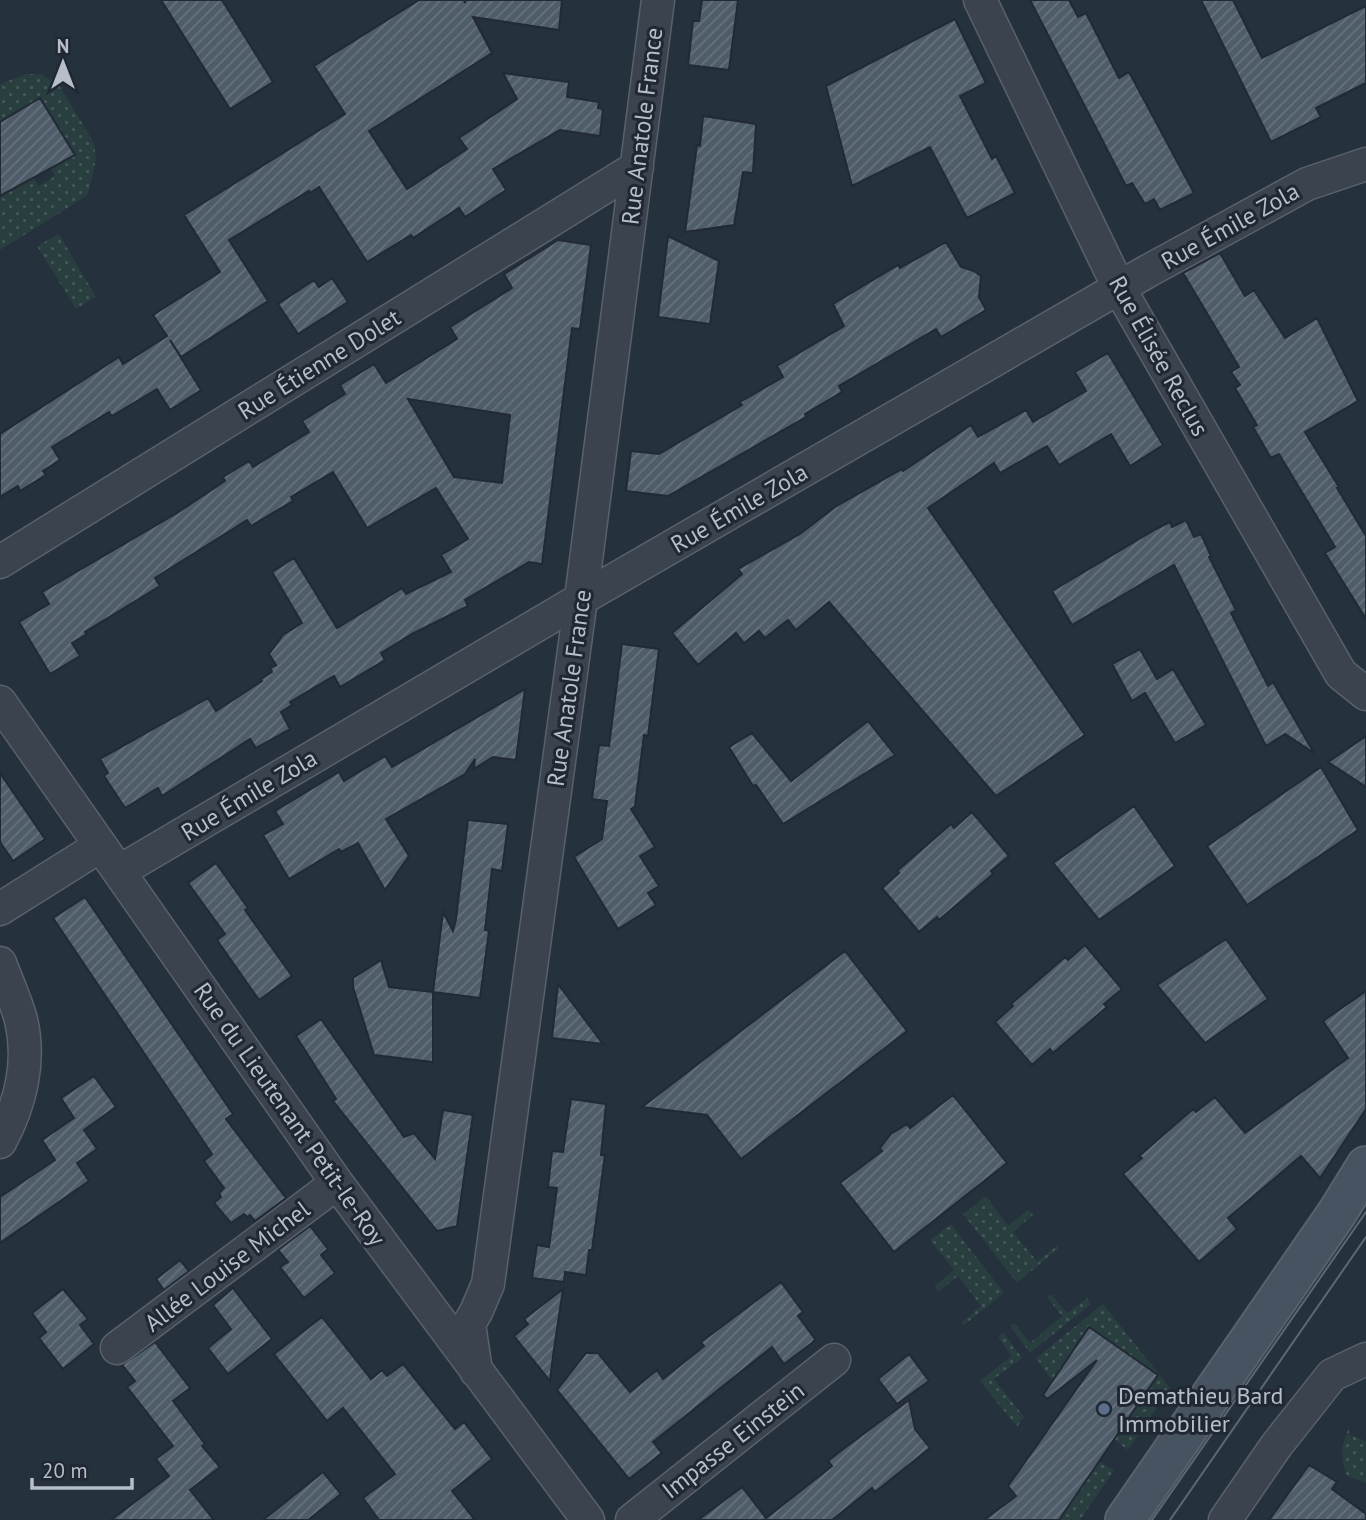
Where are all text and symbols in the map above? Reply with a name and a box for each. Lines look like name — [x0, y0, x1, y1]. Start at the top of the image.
street label: Rue Anatole France — [615, 26, 669, 226]
north arrow — [28, 28, 98, 98]
text: N — [57, 34, 69, 58]
street label: Rue Émile Zola — [1156, 175, 1304, 277]
street label: Rue Élisée Reclus — [1102, 270, 1216, 442]
street label: Rue Étienne Dolet — [232, 302, 406, 426]
street label: Rue Émile Zola — [665, 456, 813, 560]
street label: Rue Anatole France — [540, 588, 598, 788]
street label: Rue Émile Zola — [175, 742, 323, 848]
street label: Rue du Lieutenant Petit-le-Roy — [187, 976, 393, 1252]
street label: Allée Louise Michel — [138, 1194, 316, 1338]
street label: Impasse Einstein — [656, 1375, 810, 1505]
place label: Demathieu Bard Immobilier — [1118, 1380, 1284, 1439]
marker: Demathieu Bard Immobilier — [1096, 1401, 1112, 1417]
scale bar — [32, 1446, 131, 1490]
text: 20 m — [42, 1457, 88, 1484]

